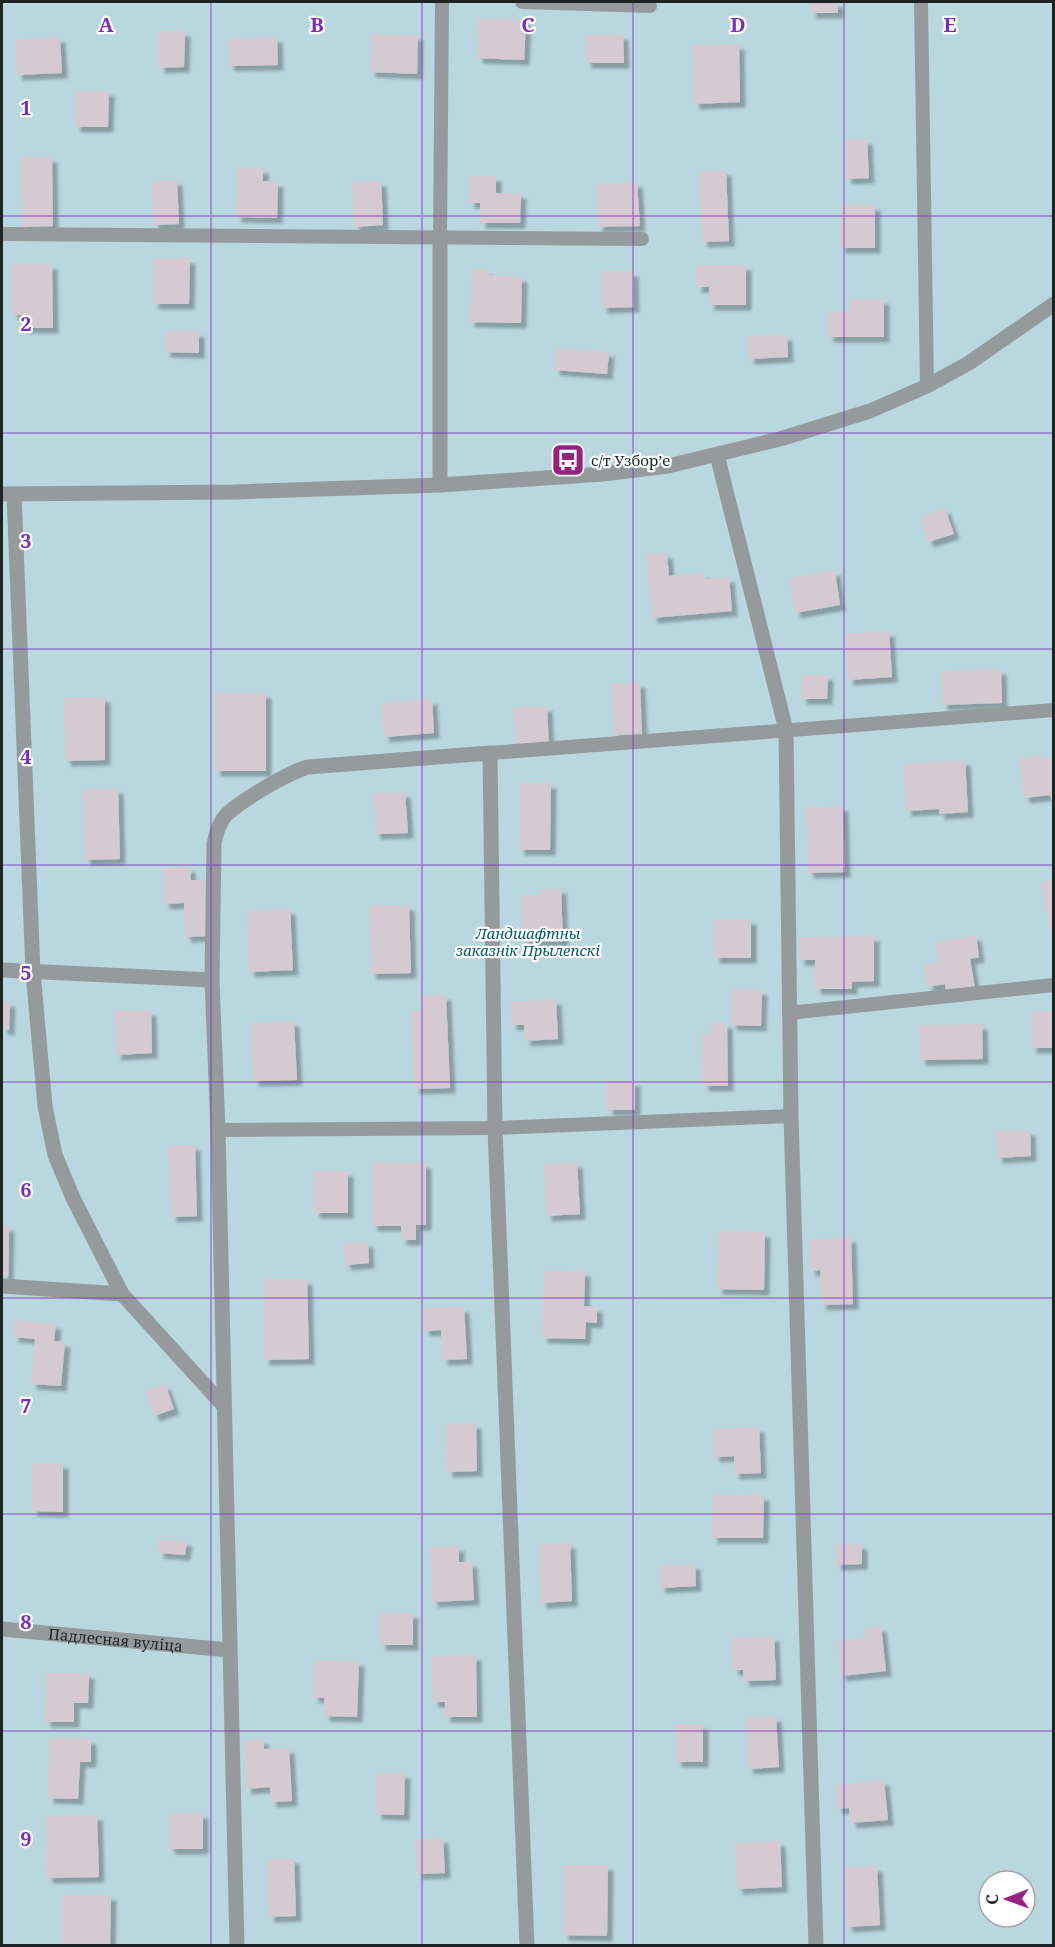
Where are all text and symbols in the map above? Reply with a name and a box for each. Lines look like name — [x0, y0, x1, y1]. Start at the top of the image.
text: A — [98, 11, 114, 38]
text: B — [310, 11, 324, 38]
text: C — [521, 11, 535, 38]
text: D — [730, 11, 746, 38]
text: E — [943, 11, 957, 38]
text: 1 — [20, 94, 32, 121]
text: 2 — [20, 310, 32, 337]
bus stop icon: с/т Узборʼе — [550, 442, 586, 478]
place label: с/т Узборʼе — [591, 450, 670, 470]
text: 3 — [20, 527, 32, 554]
text: 4 — [20, 743, 32, 770]
park label: Ландшафтны заказнік Прылепскі — [456, 923, 600, 960]
text: 5 — [20, 959, 32, 986]
text: 6 — [20, 1176, 32, 1203]
text: 7 — [20, 1392, 32, 1419]
text: 8 — [20, 1608, 32, 1635]
street label: Падлесная вуліца — [47, 1623, 184, 1656]
text: 9 — [20, 1825, 32, 1852]
north arrow — [977, 1869, 1037, 1929]
text: С — [981, 1894, 1003, 1905]

